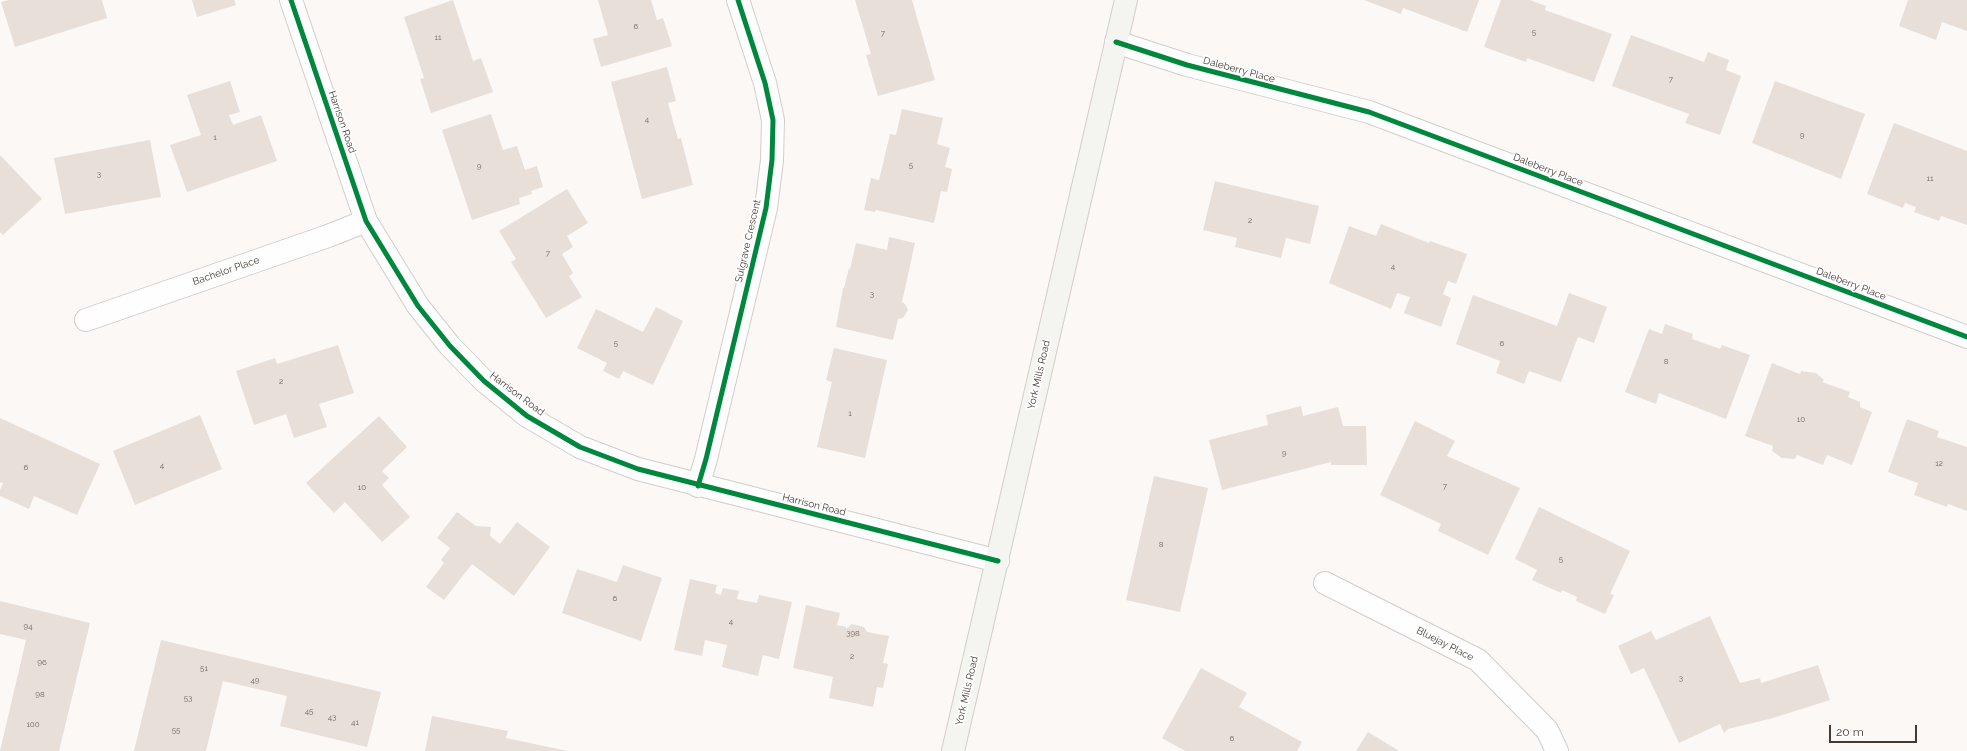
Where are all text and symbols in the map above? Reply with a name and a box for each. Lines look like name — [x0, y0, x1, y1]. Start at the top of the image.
house number: 6 — [634, 22, 638, 32]
house number: 5 — [1532, 28, 1536, 38]
house number: 7 — [881, 29, 885, 39]
house number: 11 — [435, 33, 441, 43]
street label: Daleberry Place — [1202, 55, 1276, 85]
house number: 7 — [1669, 75, 1673, 85]
street label: Harrison Road — [326, 89, 358, 155]
house number: 4 — [645, 115, 649, 125]
house number: 9 — [1800, 131, 1804, 141]
house number: 1 — [213, 133, 217, 143]
street label: Daleberry Place — [1511, 151, 1585, 189]
house number: 5 — [909, 161, 913, 171]
house number: 9 — [477, 162, 481, 172]
house number: 3 — [97, 170, 101, 180]
house number: 11 — [1927, 174, 1933, 184]
street label: Sulgrave Crescent — [733, 198, 763, 284]
house number: 2 — [1248, 216, 1252, 226]
house number: 7 — [546, 249, 550, 259]
street label: Bachelor Place — [191, 254, 261, 288]
house number: 4 — [1391, 262, 1395, 272]
street label: Daleberry Place — [1814, 265, 1888, 303]
house number: 3 — [870, 290, 874, 300]
house number: 5 — [614, 339, 618, 349]
street label: York Mills Road — [1025, 339, 1053, 411]
house number: 6 — [1500, 339, 1504, 349]
house number: 8 — [1664, 357, 1668, 367]
street label: Harrison Road — [487, 370, 547, 418]
house number: 2 — [279, 377, 283, 387]
house number: 1 — [848, 409, 852, 419]
house number: 10 — [1797, 415, 1805, 425]
house number: 9 — [1282, 449, 1286, 459]
house number: 12 — [1935, 459, 1943, 469]
house number: 4 — [160, 461, 164, 471]
house number: 6 — [24, 463, 28, 473]
house number: 7 — [1443, 482, 1447, 492]
house number: 10 — [358, 483, 366, 493]
street label: Harrison Road — [781, 491, 847, 519]
house number: 8 — [1159, 540, 1163, 550]
house number: 5 — [1559, 555, 1563, 565]
house number: 6 — [613, 594, 617, 604]
house number: 4 — [729, 617, 733, 627]
house number: 94 — [23, 622, 33, 632]
street label: Bluejay Place — [1414, 624, 1476, 664]
house number: 398 — [846, 629, 860, 639]
house number: 2 — [850, 652, 854, 662]
street label: York Mills Road — [953, 655, 981, 727]
house number: 96 — [37, 658, 47, 668]
house number: 51 — [200, 664, 208, 674]
house number: 3 — [1679, 674, 1683, 684]
house number: 49 — [250, 676, 260, 686]
house number: 98 — [35, 690, 45, 700]
house number: 53 — [184, 694, 192, 704]
house number: 45 — [305, 707, 313, 717]
house number: 43 — [328, 713, 336, 723]
scale bar — [1831, 717, 1919, 743]
house number: 41 — [351, 718, 359, 728]
house number: 100 — [26, 720, 40, 730]
text: 20 m — [1836, 725, 1864, 739]
house number: 55 — [172, 726, 180, 736]
house number: 6 — [1230, 734, 1234, 744]

